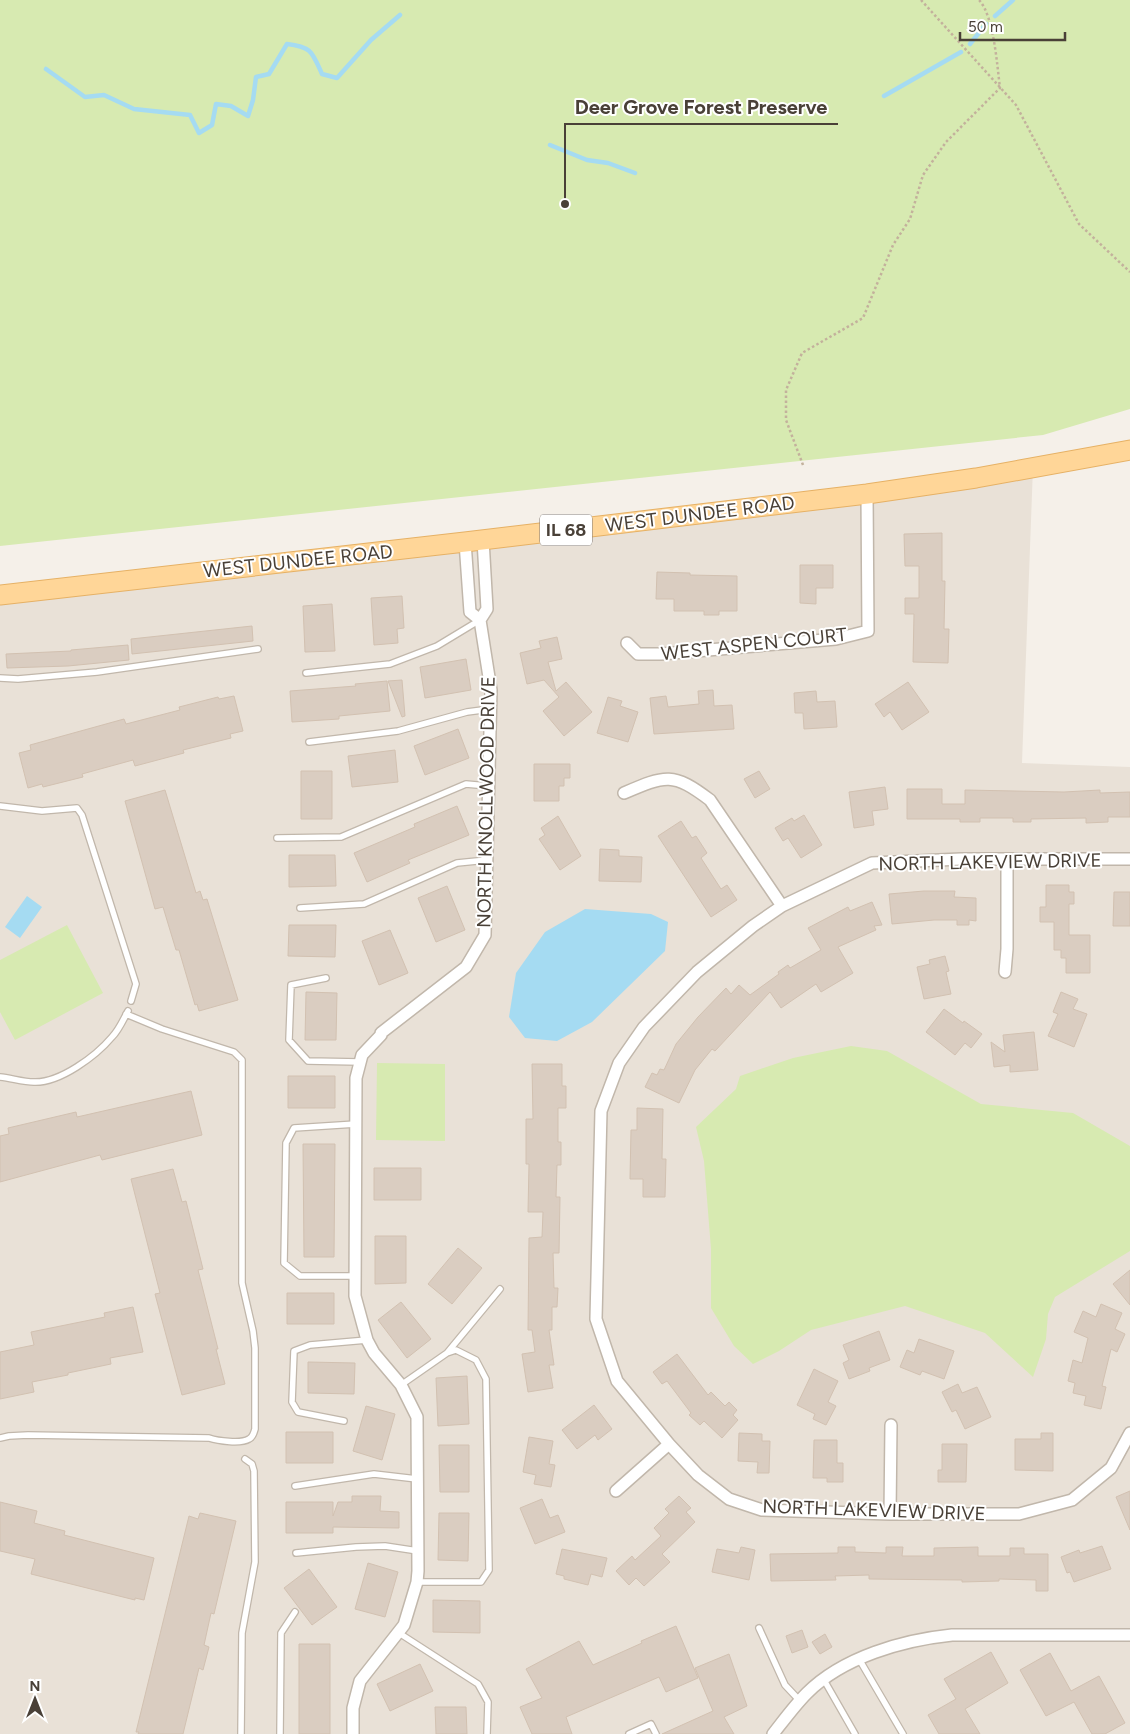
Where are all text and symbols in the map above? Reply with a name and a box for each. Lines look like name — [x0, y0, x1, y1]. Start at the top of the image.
scale bar — [960, 10, 1065, 42]
text: 50 m — [968, 18, 1003, 36]
callout: Deer Grove Forest Preserve — [565, 89, 838, 124]
text: Deer Grove Forest Preserve — [575, 95, 827, 119]
street label: WEST DUNDEE ROAD — [604, 491, 796, 537]
road number: IL 68 — [540, 514, 592, 546]
street label: WEST DUNDEE ROAD — [202, 540, 394, 582]
street label: WEST ASPEN COURT — [660, 623, 849, 665]
street label: NORTH KNOLLWOOD DRIVE — [472, 676, 500, 928]
street label: NORTH LAKEVIEW DRIVE — [878, 849, 1102, 875]
street label: NORTH LAKEVIEW DRIVE — [762, 1495, 986, 1525]
north arrow — [10, 1674, 60, 1724]
text: N — [30, 1678, 40, 1695]

